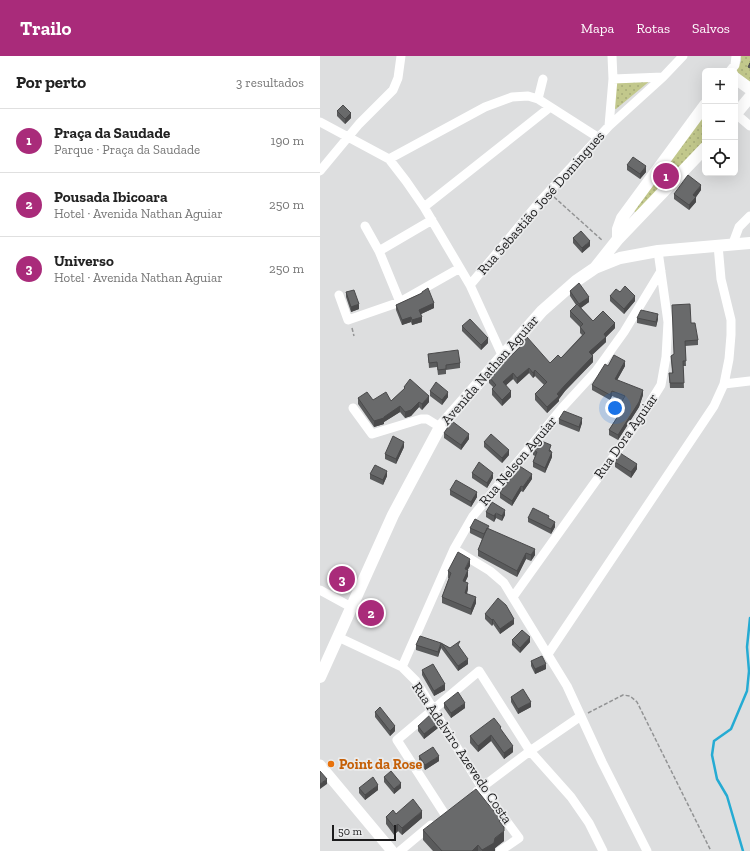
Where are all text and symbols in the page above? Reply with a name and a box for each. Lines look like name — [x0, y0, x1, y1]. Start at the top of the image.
text: Trailo — [20, 17, 71, 40]
text: Mapa — [581, 20, 614, 37]
text: Rotas — [636, 20, 670, 37]
text: Salvos — [692, 20, 730, 37]
map controls — [702, 68, 738, 176]
button: + — [702, 68, 738, 104]
text: Por perto — [16, 72, 86, 92]
text: 3 resultados — [236, 75, 304, 90]
button: − — [702, 104, 738, 140]
text: Praça da Saudade — [54, 124, 170, 142]
street label: Rua Sebastião José Domingues — [474, 128, 608, 278]
text: 1 — [26, 133, 32, 148]
text: 190 m — [270, 133, 304, 148]
button: locate — [702, 140, 738, 176]
text: Parque · Praça da Saudade — [54, 142, 200, 157]
pin: 1 — [653, 161, 679, 191]
text: Pousada Ibicoara — [54, 188, 167, 206]
text: 2 — [26, 197, 32, 212]
text: 250 m — [269, 197, 304, 212]
text: Hotel · Avenida Nathan Aguiar — [54, 206, 223, 221]
text: Universo — [54, 252, 114, 270]
text: 3 — [26, 261, 32, 276]
text: 250 m — [269, 261, 304, 276]
text: Hotel · Avenida Nathan Aguiar — [54, 270, 223, 285]
street label: Avenida Nathan Aguiar — [438, 312, 542, 428]
street label: Rua Dora Aguiar — [590, 390, 662, 482]
your location — [605, 398, 625, 418]
street label: Rua Nelson Aguiar — [476, 413, 561, 509]
pin: 3 — [329, 564, 355, 594]
pin: 2 — [358, 598, 384, 628]
street label: Rua Adelviro Azevedo Costa — [408, 679, 516, 827]
place label: Point da Rose — [339, 756, 422, 773]
marker: Point da Rose — [326, 759, 336, 769]
scale bar — [332, 823, 396, 842]
text: 50 m — [338, 825, 362, 838]

